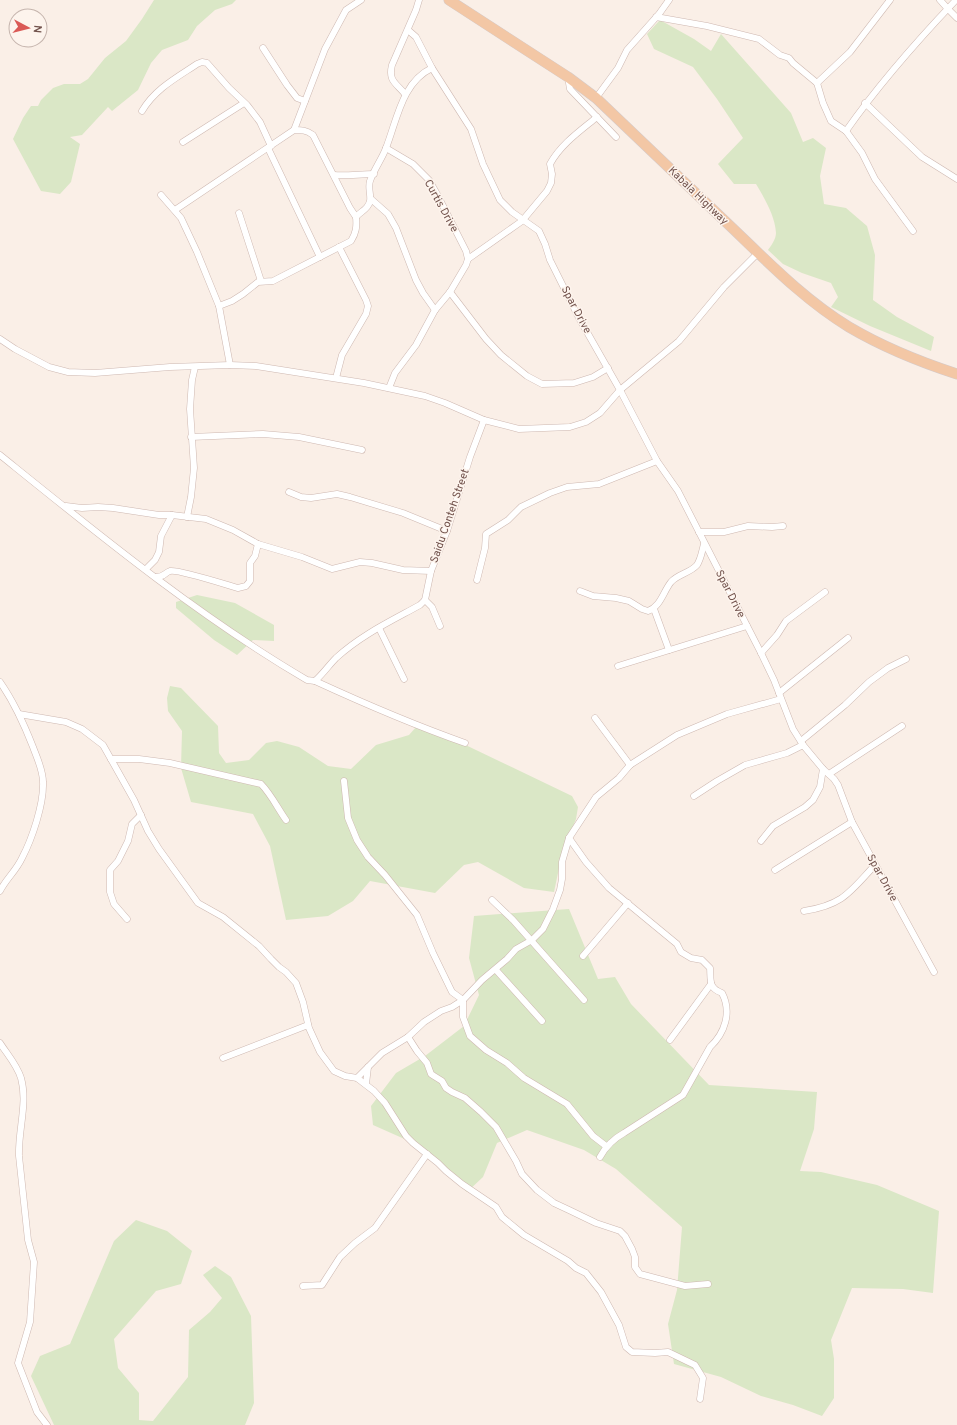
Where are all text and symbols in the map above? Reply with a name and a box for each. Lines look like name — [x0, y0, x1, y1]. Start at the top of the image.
north arrow — [8, 8, 48, 48]
text: N — [30, 24, 44, 34]
street label: Kabala Highway — [665, 164, 731, 228]
street label: Curtis Drive — [421, 177, 461, 235]
street label: Spar Drive — [558, 284, 594, 336]
street label: Saidu Conteh Street — [427, 467, 473, 565]
street label: Spar Drive — [712, 568, 748, 620]
street label: Spar Drive — [863, 852, 901, 904]

